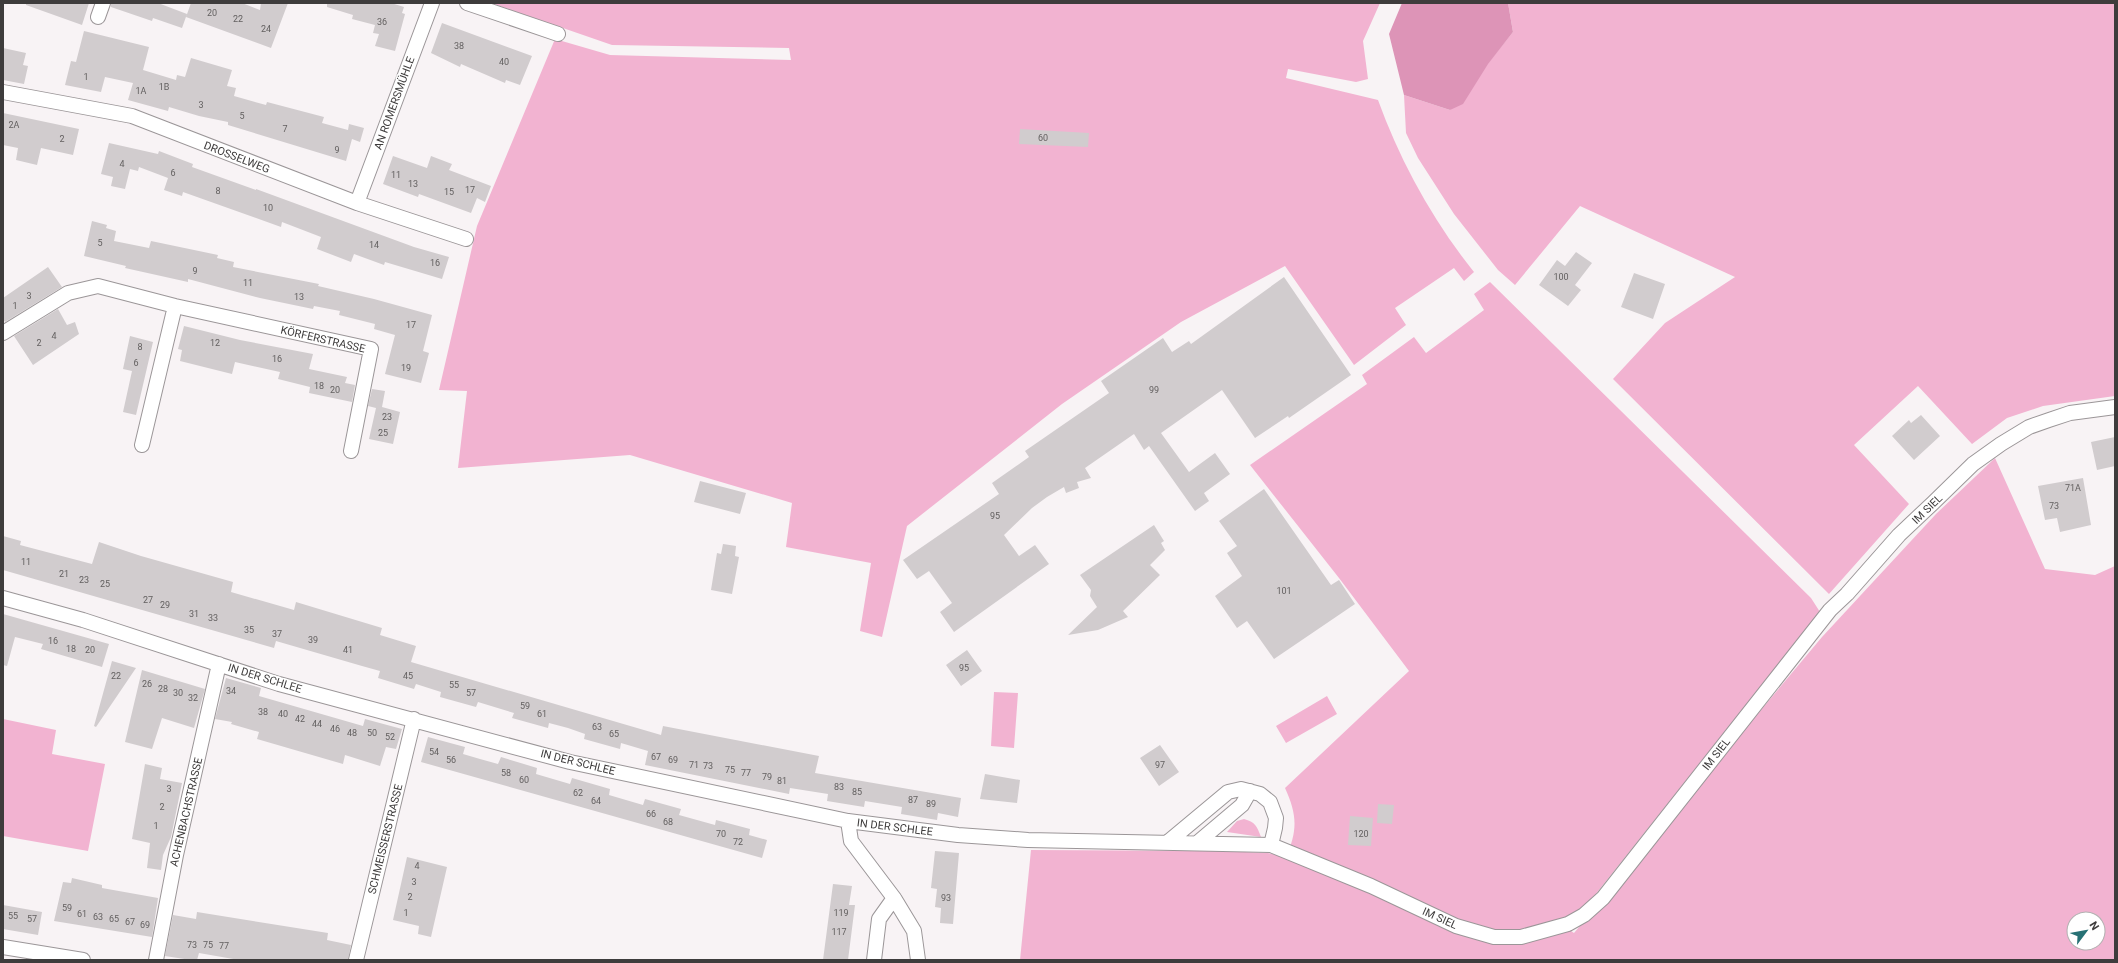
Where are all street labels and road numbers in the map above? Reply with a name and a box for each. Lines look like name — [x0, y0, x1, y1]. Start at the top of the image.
street label: AN ROMERSMÜHLE — [372, 55, 417, 151]
street label: DROSSELWEG — [202, 139, 272, 176]
street label: KÖRFERSTRASSE — [279, 323, 367, 356]
street label: IM SIEL — [1910, 492, 1945, 527]
street label: IN DER SCHLEE — [226, 661, 303, 696]
street label: IM SIEL — [1700, 736, 1733, 773]
street label: IN DER SCHLEE — [539, 747, 617, 778]
street label: ACHENBACHSTRASSE — [168, 756, 205, 868]
street label: SCHMEISSERSTRASSE — [366, 783, 405, 895]
street label: IN DER SCHLEE — [856, 816, 934, 839]
street label: IM SIEL — [1420, 905, 1459, 932]

